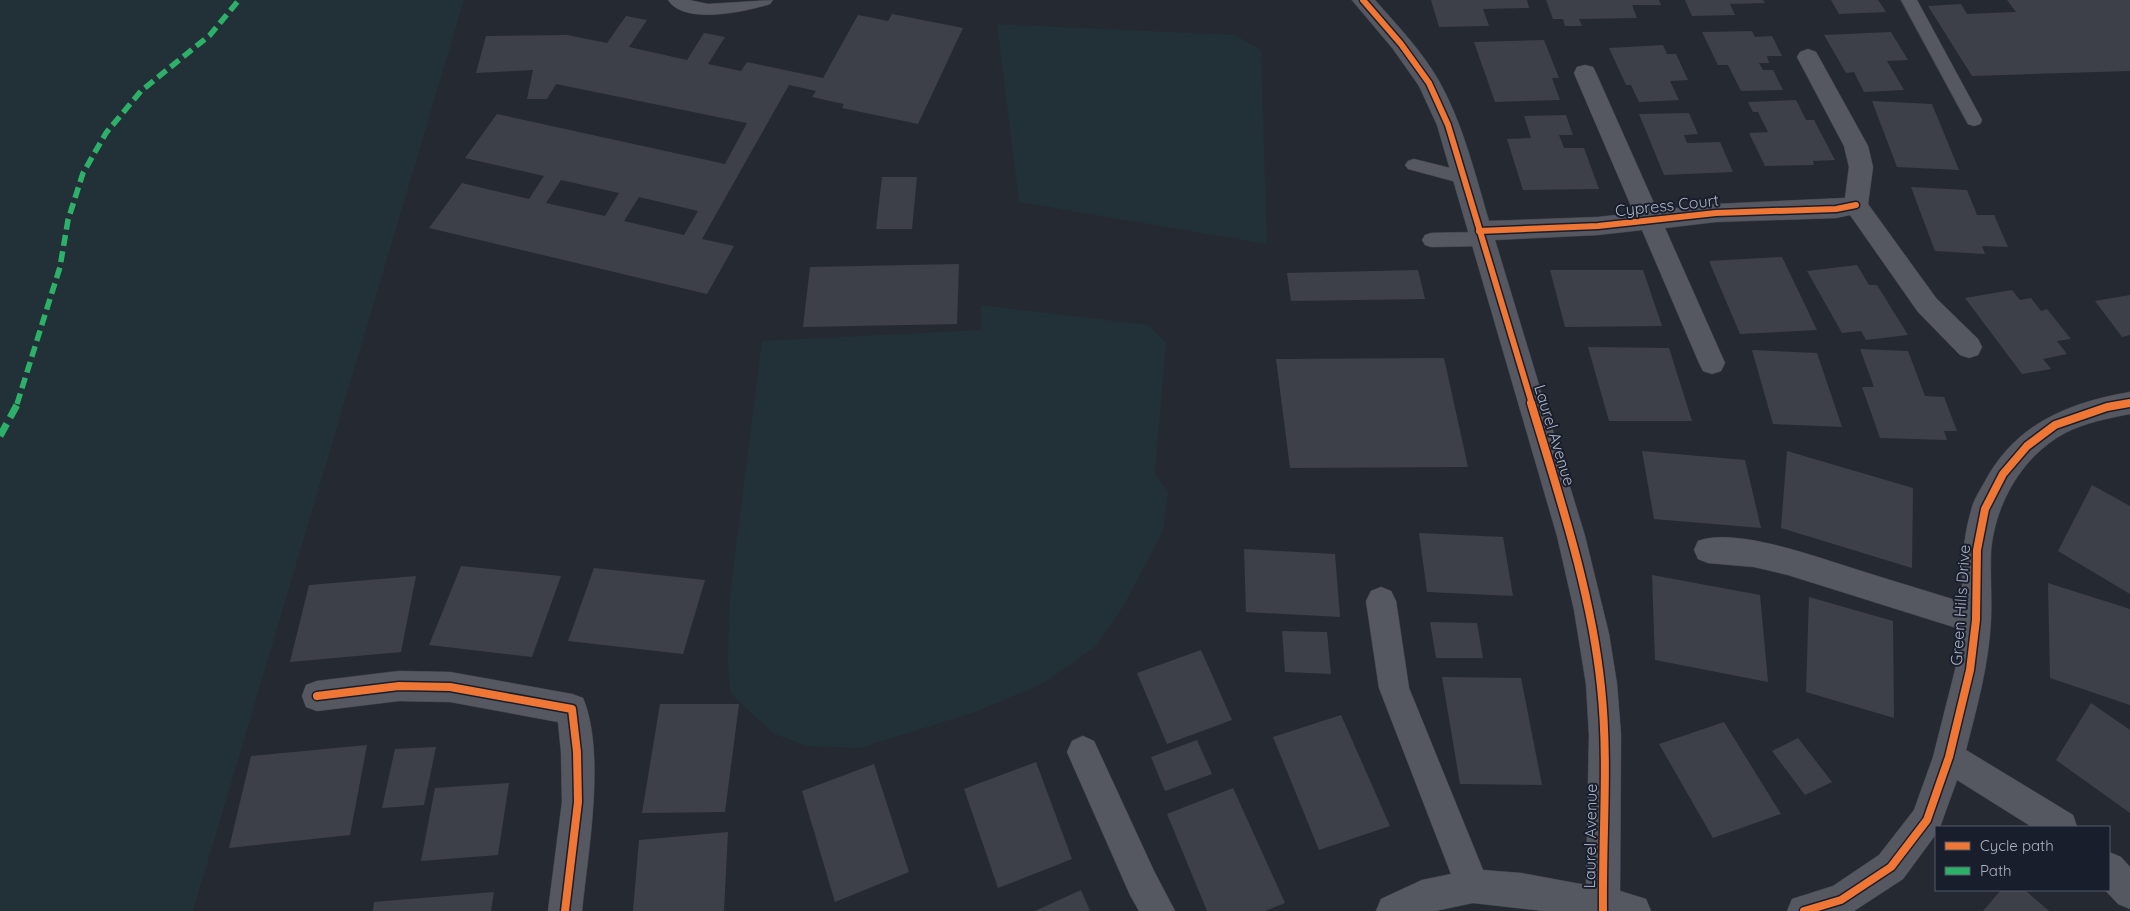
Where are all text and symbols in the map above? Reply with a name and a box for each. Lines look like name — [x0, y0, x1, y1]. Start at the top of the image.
street label: Cypress Court — [1614, 190, 1720, 220]
street label: Laurel Avenue — [1530, 382, 1580, 488]
street label: Green Hills Drive — [1946, 544, 1974, 666]
street label: Laurel Avenue — [1579, 783, 1601, 889]
legend — [1935, 826, 2110, 891]
text: Cycle path — [1980, 836, 2054, 855]
text: Path — [1980, 861, 2012, 880]

